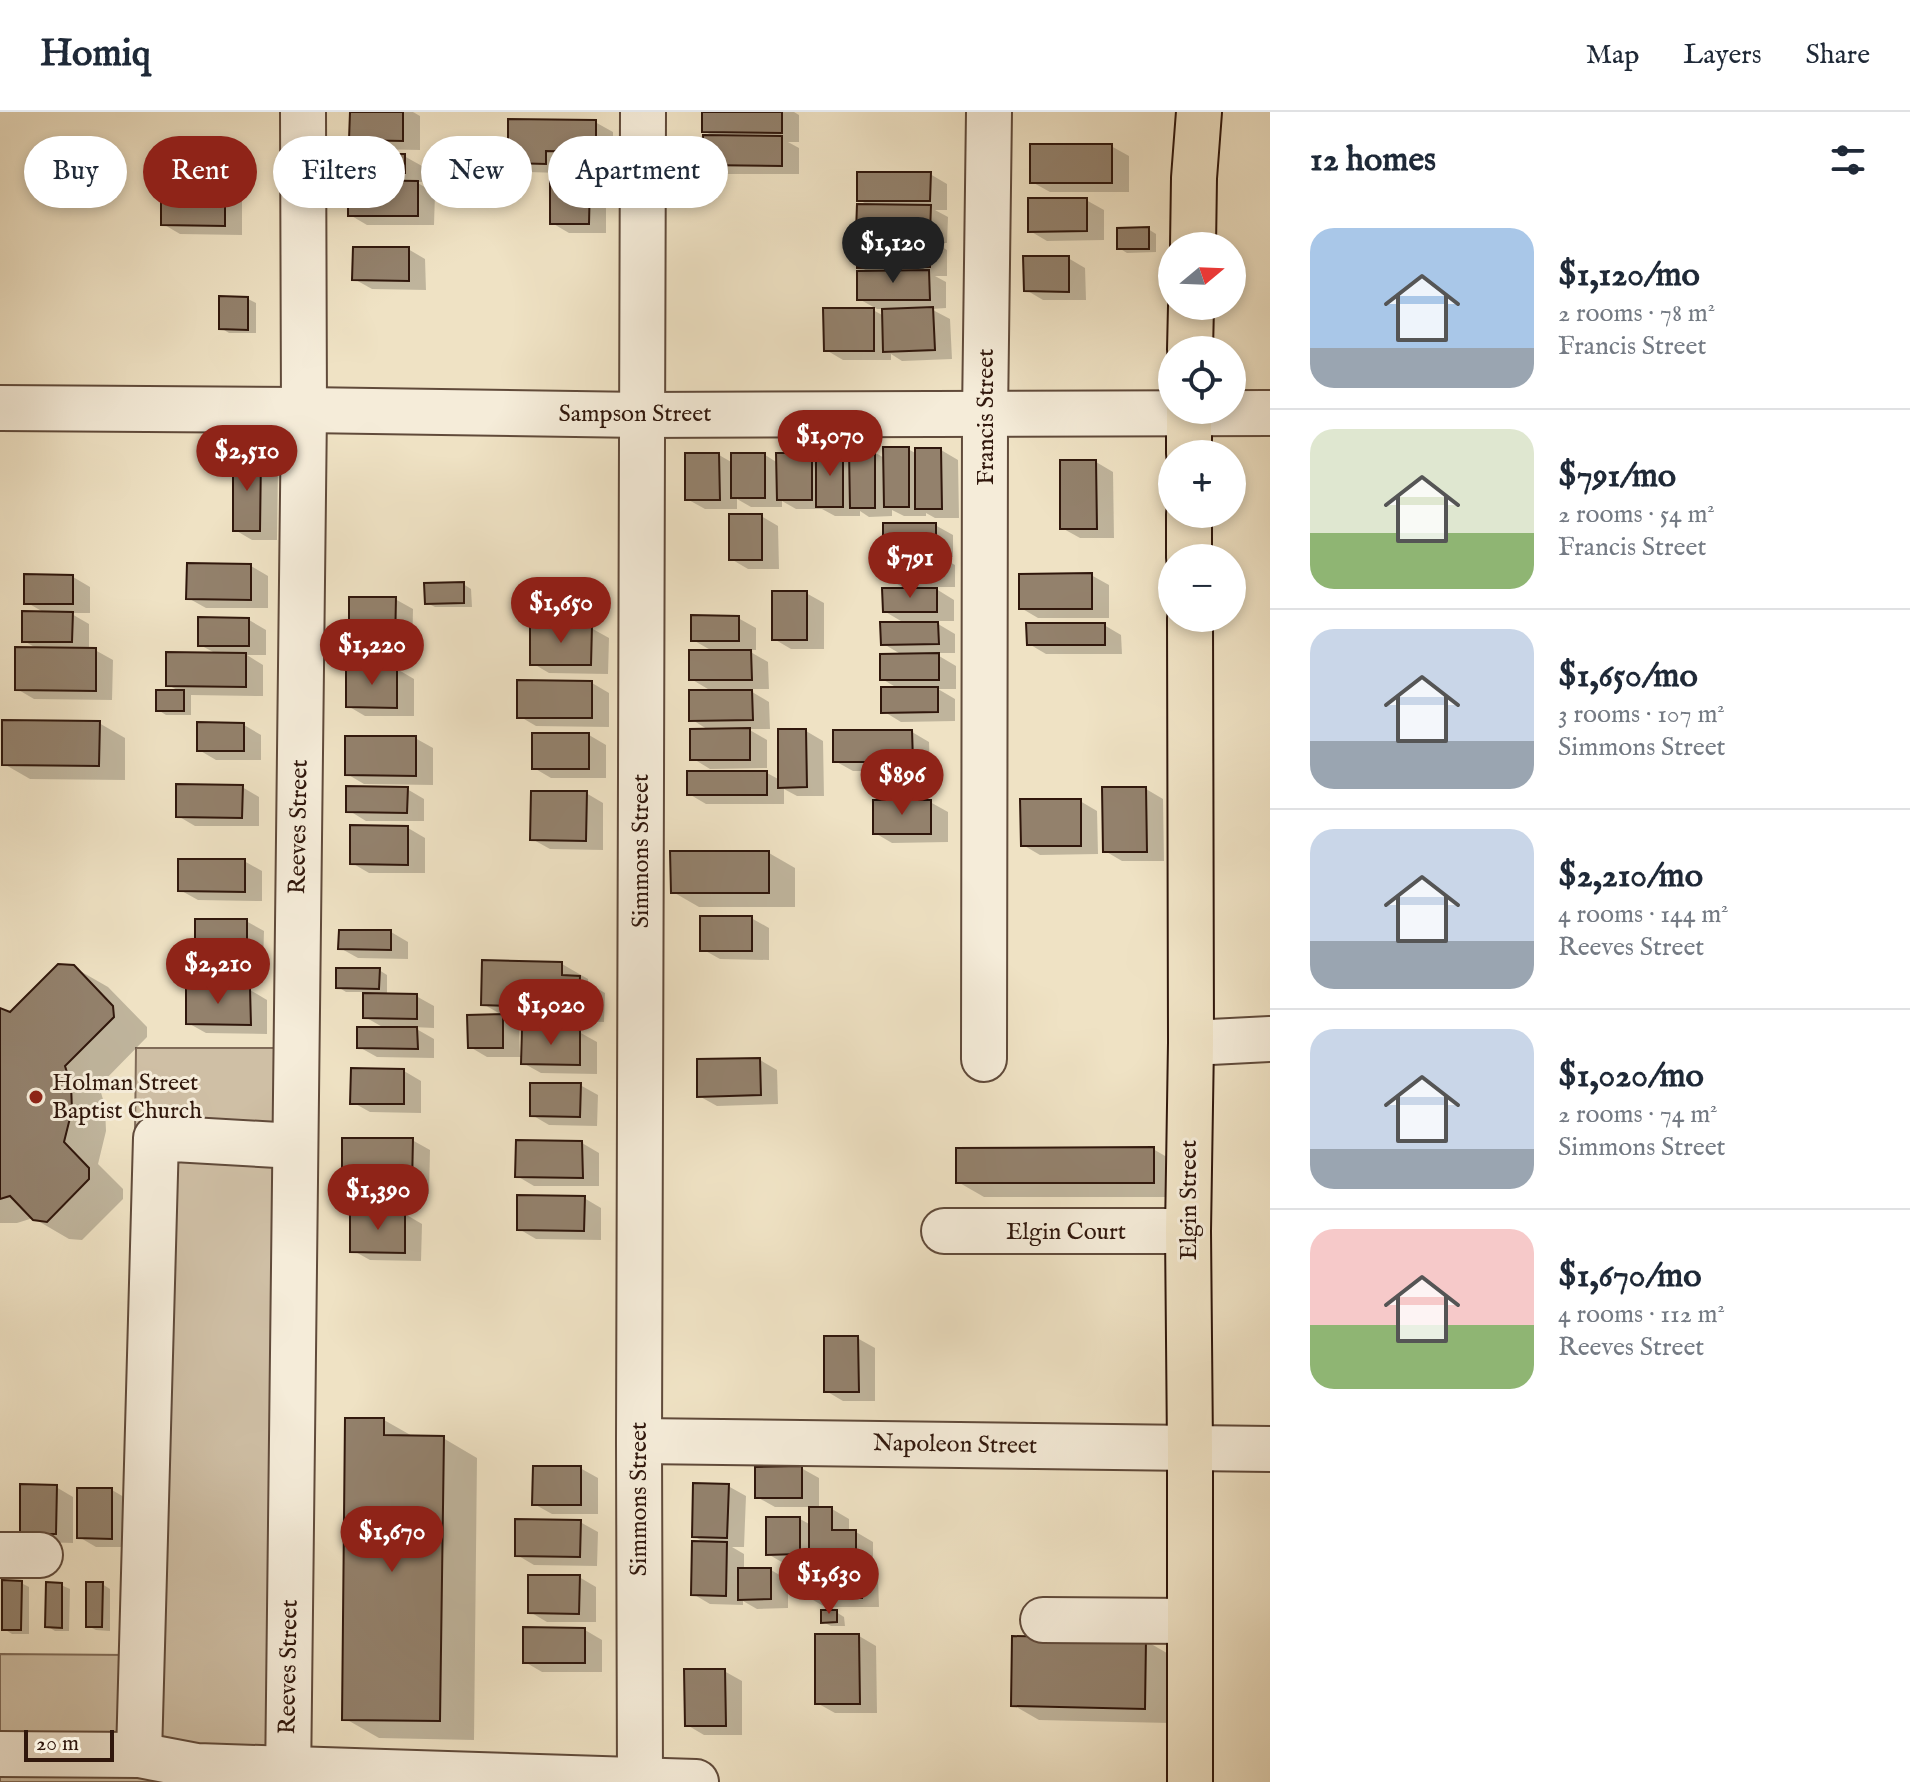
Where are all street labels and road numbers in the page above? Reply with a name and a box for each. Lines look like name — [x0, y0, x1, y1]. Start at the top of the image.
street label: Francis Street — [971, 349, 1002, 485]
street label: Sampson Street — [558, 399, 712, 430]
street label: Reeves Street — [282, 759, 316, 895]
street label: Simmons Street — [626, 774, 657, 928]
street label: Elgin Street — [1174, 1140, 1205, 1260]
street label: Elgin Court — [1006, 1217, 1126, 1248]
street label: Simmons Street — [624, 1422, 655, 1576]
street label: Napoleon Street — [873, 1428, 1037, 1462]
street label: Reeves Street — [272, 1599, 306, 1735]

